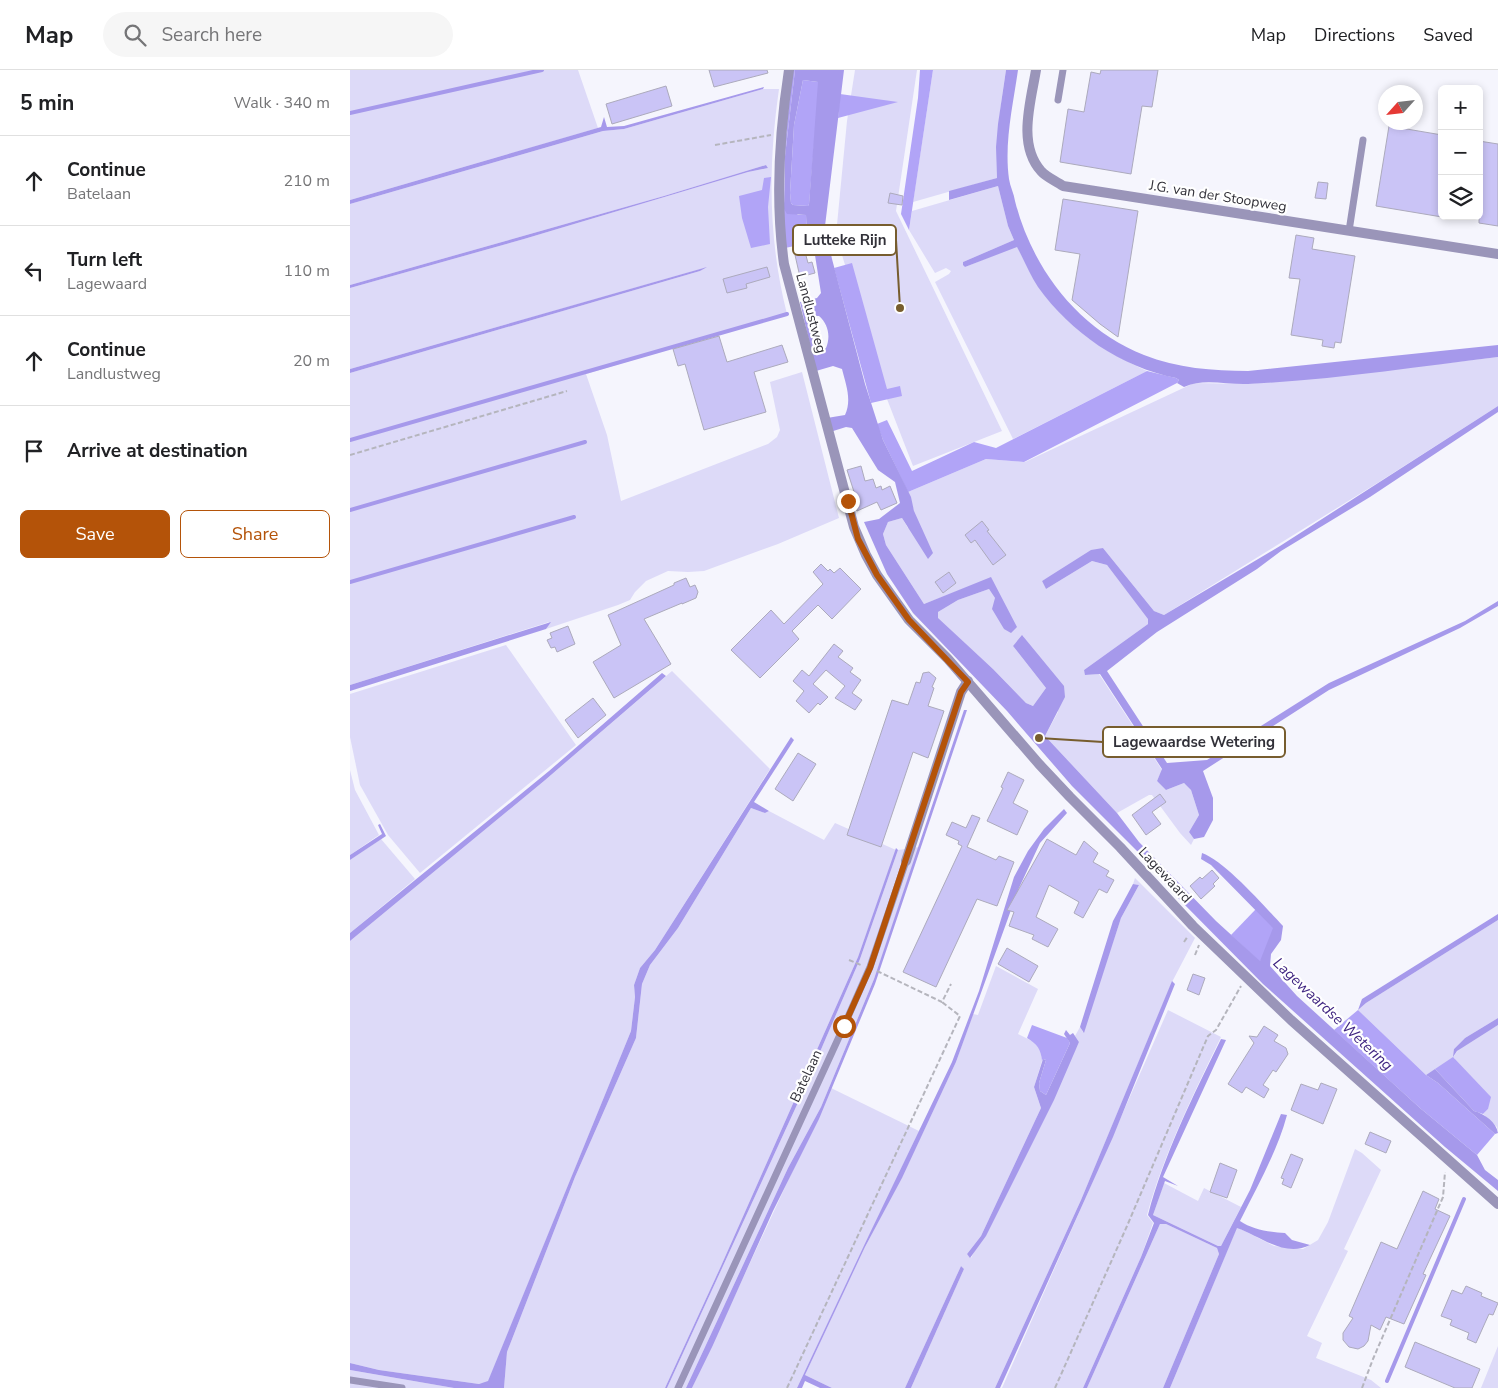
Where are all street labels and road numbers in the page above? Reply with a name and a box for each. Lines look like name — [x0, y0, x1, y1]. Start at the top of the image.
street label: J.G. van der Stoopweg — [1147, 176, 1288, 216]
street label: Landlustweg — [791, 271, 831, 355]
street label: Lagewaard — [1134, 843, 1196, 907]
street label: Batelaan — [786, 1047, 826, 1105]

